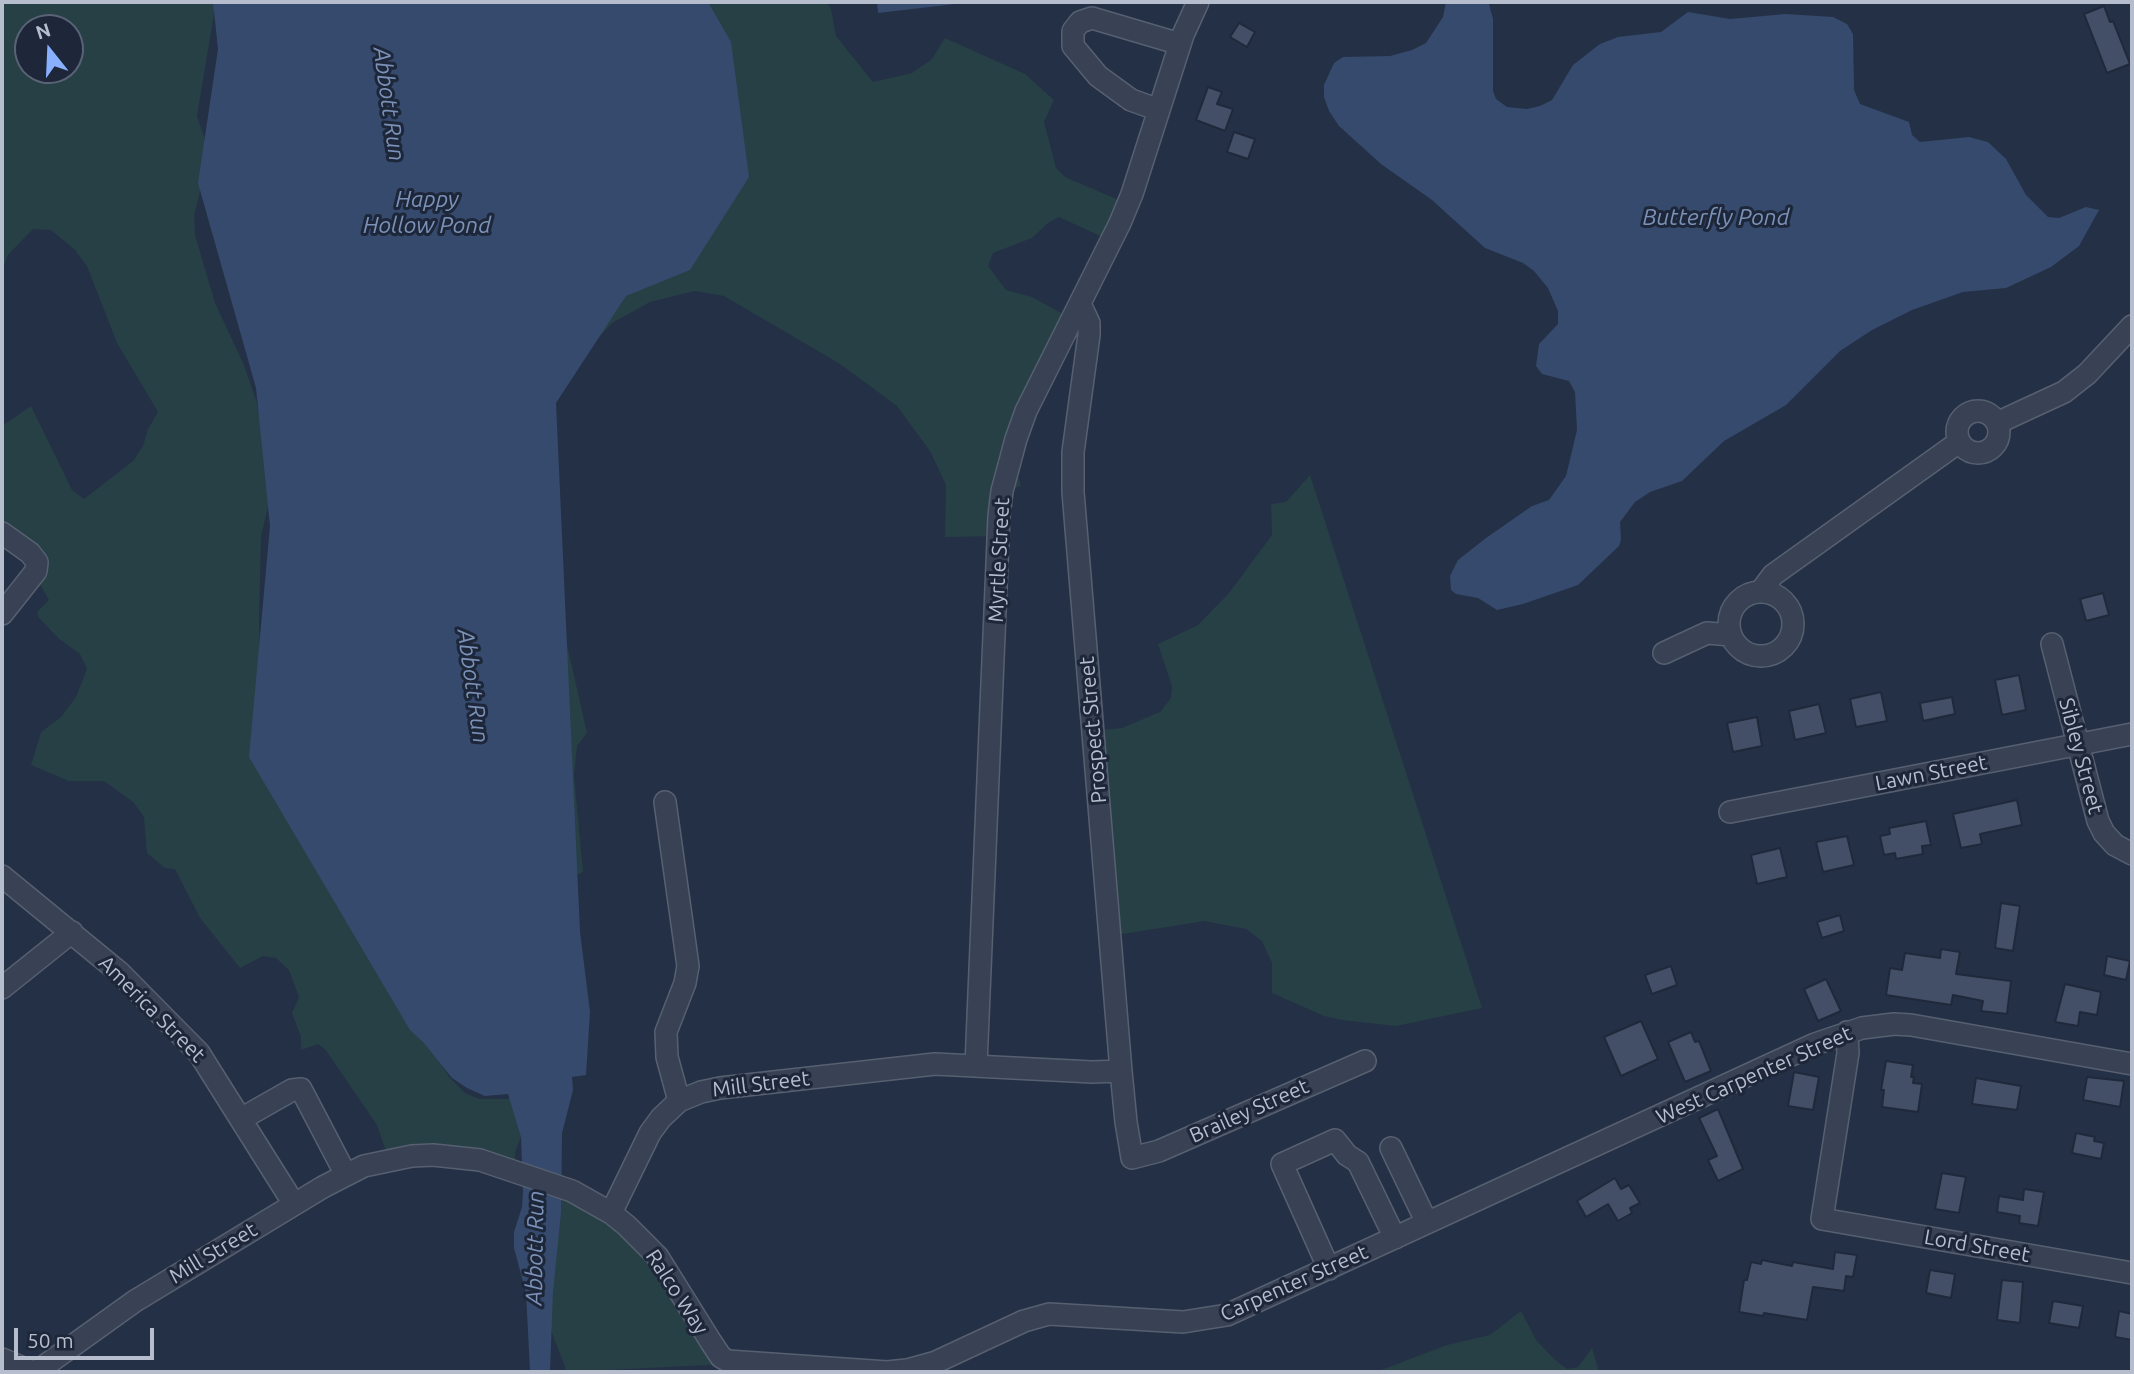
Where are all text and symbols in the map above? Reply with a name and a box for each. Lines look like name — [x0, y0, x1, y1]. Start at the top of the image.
north arrow — [14, 14, 84, 84]
text: N — [33, 18, 53, 44]
water label: Abbott Run — [367, 45, 411, 163]
water label: Happy Hollow Pond — [363, 185, 491, 239]
water label: Butterfly Pond — [1643, 203, 1789, 231]
street label: Myrtle Street — [983, 497, 1015, 623]
water label: Abbott Run — [451, 627, 495, 745]
street label: Prospect Street — [1074, 656, 1112, 804]
street label: Sibley Street — [2053, 695, 2109, 817]
street label: Lawn Street — [1873, 750, 1989, 796]
street label: America Street — [93, 950, 211, 1068]
street label: West Carpenter Street — [1652, 1020, 1856, 1130]
street label: Mill Street — [711, 1066, 811, 1102]
street label: Brailey Street — [1185, 1073, 1313, 1149]
water label: Abbott Run — [520, 1190, 550, 1306]
street label: Mill Street — [165, 1217, 261, 1289]
street label: Lord Street — [1922, 1224, 2032, 1268]
street label: Carpenter Street — [1216, 1239, 1372, 1327]
street label: Ralco Way — [640, 1245, 714, 1339]
scale bar — [18, 1314, 158, 1358]
text: 50 m — [27, 1328, 74, 1352]

